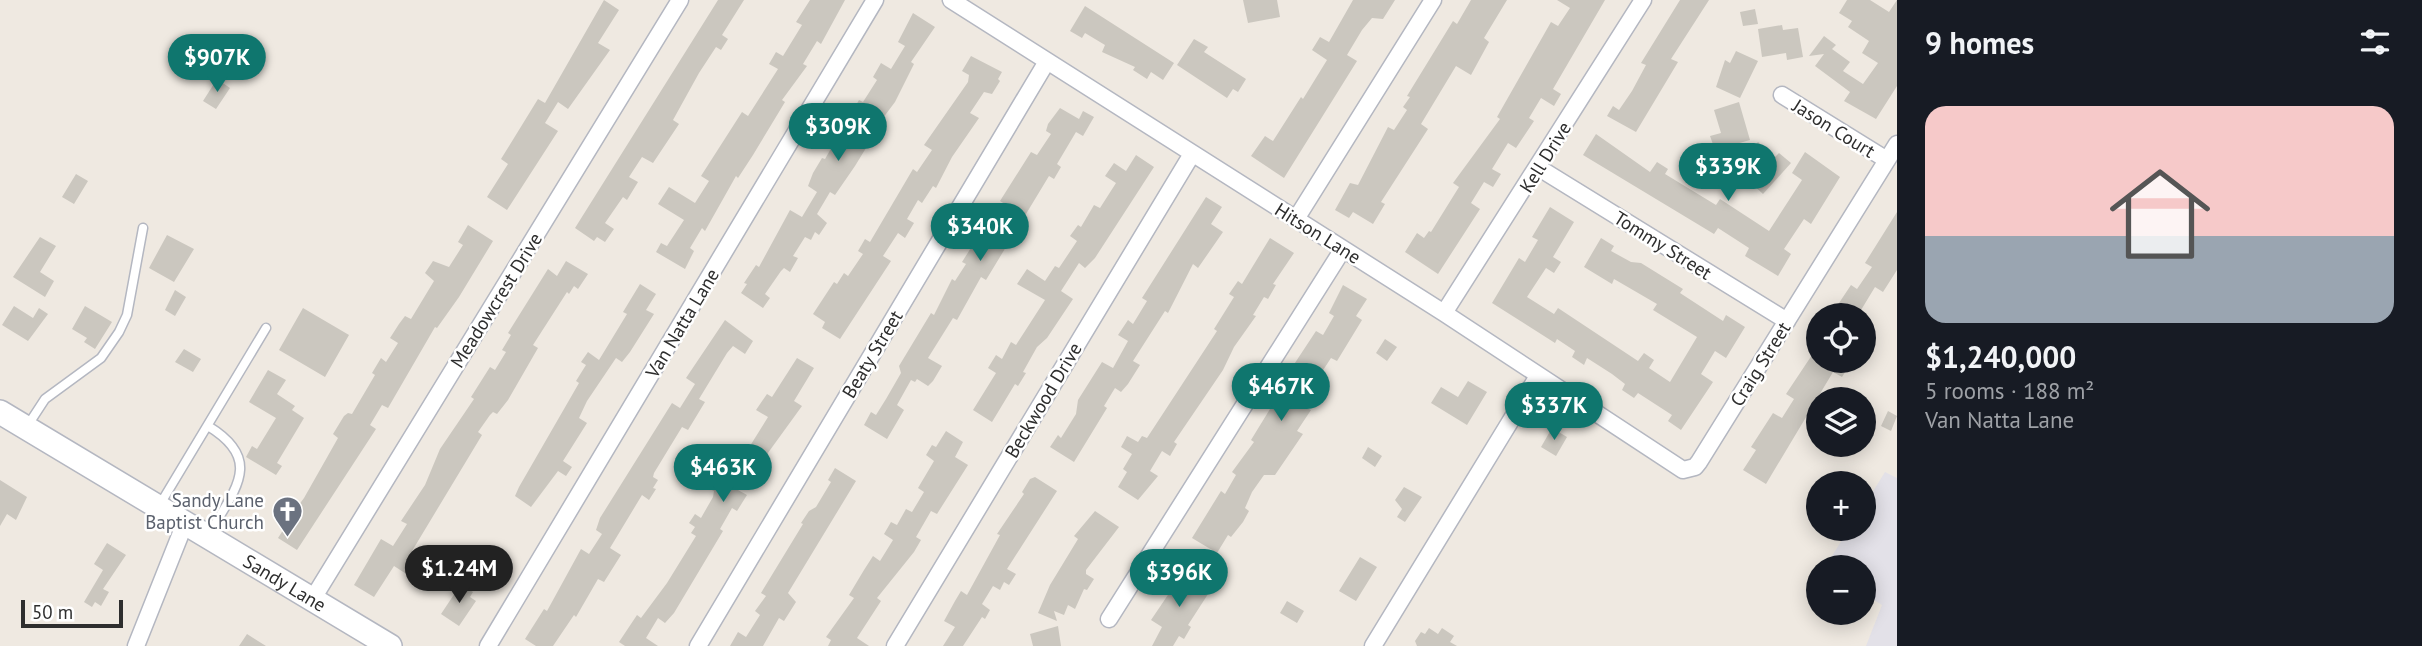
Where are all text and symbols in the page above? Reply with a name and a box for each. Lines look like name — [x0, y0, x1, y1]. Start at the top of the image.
text: 9 homes — [1925, 23, 2034, 62]
icon: filters — [2356, 23, 2394, 61]
pin: $907K — [168, 34, 266, 94]
text: $907K — [184, 42, 250, 71]
street label: Jason Court — [1787, 93, 1880, 163]
pin: $309K — [789, 104, 887, 163]
text: $309K — [805, 111, 871, 140]
street label: Kell Drive — [1514, 117, 1576, 197]
pin: $339K — [1679, 144, 1777, 203]
text: $339K — [1695, 151, 1761, 180]
icon: home — [2097, 151, 2223, 277]
street label: Hitson Lane — [1271, 197, 1365, 269]
pin: $340K — [931, 204, 1029, 263]
street label: Tommy Street — [1610, 205, 1717, 285]
text: $340K — [947, 211, 1013, 240]
street label: Meadowcrest Drive — [445, 228, 547, 372]
street label: Van Natta Lane — [639, 264, 724, 383]
map controls — [1806, 303, 1876, 625]
button: locate — [1806, 303, 1876, 373]
street label: Beaty Street — [836, 305, 908, 402]
street label: Craig Street — [1725, 317, 1796, 411]
text: $1,240,000 — [1925, 337, 2076, 376]
street label: Beckwood Drive — [999, 338, 1087, 462]
pin: $467K — [1232, 364, 1330, 423]
text: $467K — [1248, 371, 1314, 400]
text: 5 rooms · 188 m² — [1925, 376, 2094, 405]
pin: $337K — [1505, 382, 1603, 442]
button: layers — [1806, 387, 1876, 457]
text: $337K — [1521, 390, 1587, 419]
text: Van Natta Lane — [1925, 405, 2074, 434]
pin: $463K — [674, 444, 772, 504]
text: $463K — [690, 452, 756, 481]
button: + — [1806, 471, 1876, 541]
place label: Sandy Lane Baptist Church — [145, 488, 264, 534]
church icon: Sandy Lane Baptist Church — [270, 494, 304, 538]
pin: $1.24M — [402, 546, 516, 605]
street label: Sandy Lane — [239, 549, 330, 617]
pin: $396K — [1130, 550, 1228, 609]
text: $1.24M — [421, 553, 497, 582]
button: − — [1806, 555, 1876, 625]
text: $396K — [1146, 557, 1212, 586]
scale bar — [21, 597, 122, 629]
text: 50 m — [32, 600, 73, 624]

